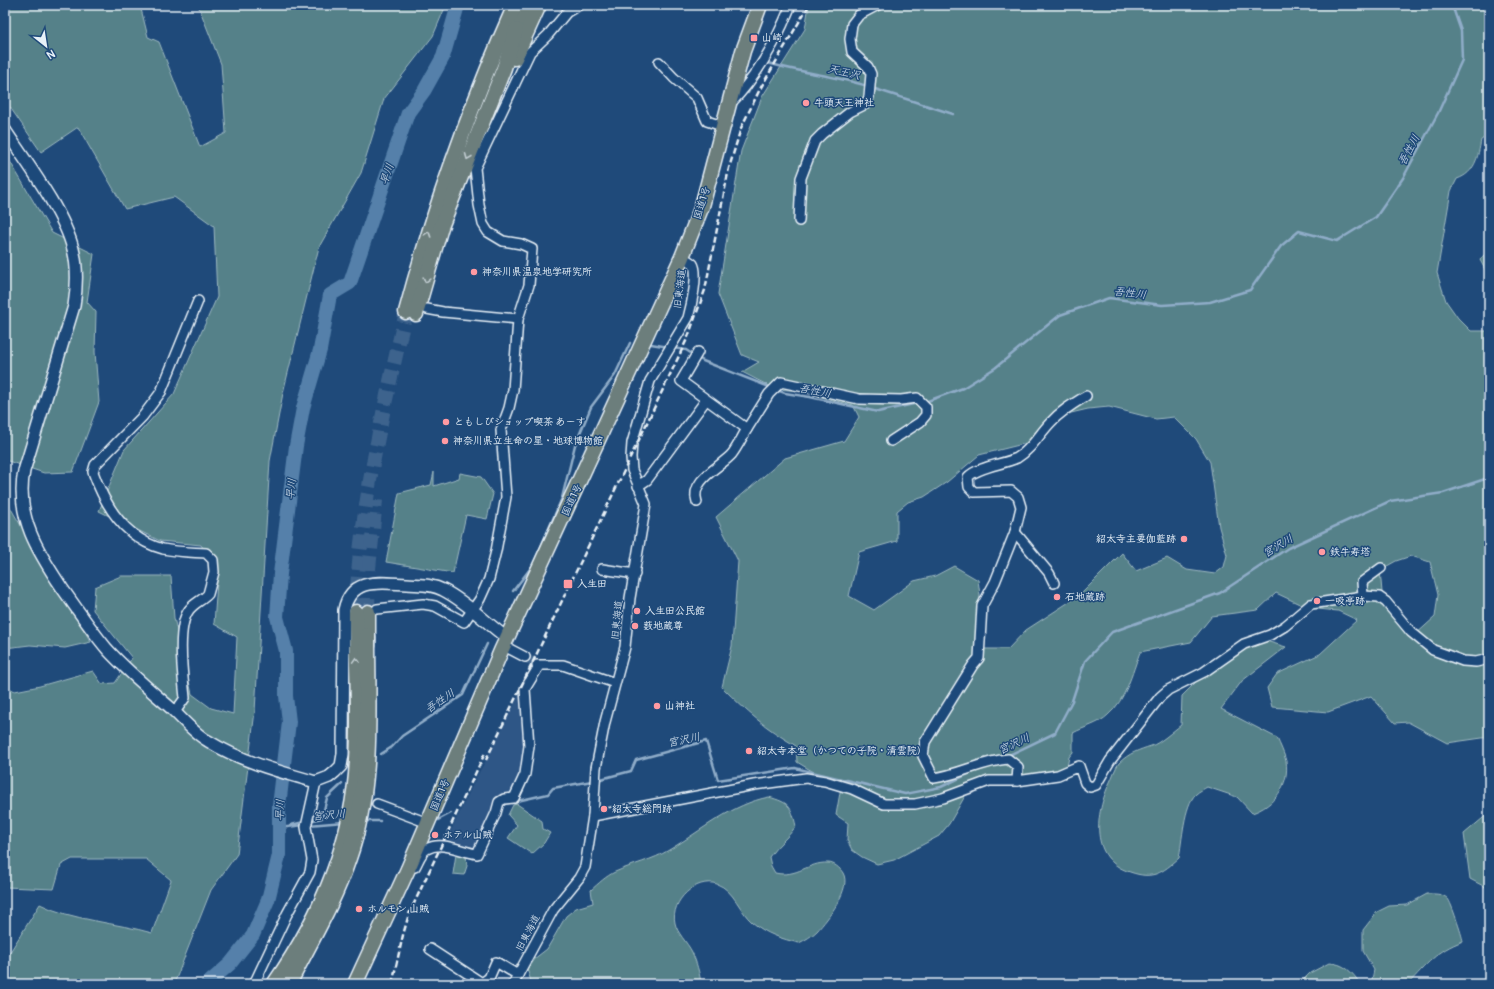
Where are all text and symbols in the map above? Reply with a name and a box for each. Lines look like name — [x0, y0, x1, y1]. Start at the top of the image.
north arrow — [26, 26, 66, 66]
place label: 山崎 — [762, 32, 782, 44]
marker: 山崎 — [749, 33, 759, 43]
text: N — [44, 47, 57, 62]
water label: 天王沢 — [826, 62, 863, 82]
place label: 牛頭天王神社 — [814, 97, 874, 109]
marker: 牛頭天王神社 — [801, 98, 811, 108]
water label: 吾性川 — [1396, 132, 1422, 168]
one-way arrow — [464, 153, 472, 160]
water label: 早川 — [377, 161, 397, 187]
street label: 国道1号 — [691, 185, 713, 221]
one-way arrow — [423, 231, 432, 238]
place label: 神奈川県温泉地学研究所 — [482, 266, 592, 278]
marker: 神奈川県温泉地学研究所 — [469, 267, 479, 277]
street label: 旧東海道 — [672, 268, 688, 310]
one-way arrow — [422, 277, 430, 283]
water label: 吾性川 — [1113, 285, 1147, 301]
water label: 吾性川 — [798, 381, 832, 401]
place label: ともしびショップ喫茶 あーす — [454, 416, 586, 428]
marker: ともしびショップ喫茶 あーす — [441, 417, 451, 427]
place label: 神奈川県立生命の星・地球博物館 — [453, 435, 603, 447]
marker: 神奈川県立生命の星・地球博物館 — [440, 436, 450, 446]
water label: 早川 — [283, 477, 299, 501]
street label: 国道1号 — [559, 482, 585, 518]
water label: 宮沢川 — [1261, 532, 1295, 560]
place label: 紹太寺主要伽藍跡 — [1096, 533, 1176, 545]
marker: 紹太寺主要伽藍跡 — [1179, 534, 1189, 544]
place label: 鉄牛寿塔 — [1330, 546, 1370, 558]
marker: 鉄牛寿塔 — [1317, 547, 1327, 557]
marker: 入生田 — [562, 578, 574, 590]
place label: 入生田 — [577, 578, 607, 590]
place label: 石地蔵跡 — [1065, 591, 1105, 603]
marker: 石地蔵跡 — [1052, 592, 1062, 602]
place label: 一吸亭跡 — [1325, 595, 1365, 607]
marker: 一吸亭跡 — [1312, 596, 1322, 606]
street label: 旧東海道 — [609, 599, 625, 641]
place label: 入生田公民館 — [645, 605, 705, 617]
marker: 入生田公民館 — [632, 606, 642, 616]
place label: 薮地蔵尊 — [643, 620, 683, 632]
marker: 薮地蔵尊 — [630, 621, 640, 631]
one-way arrow — [352, 657, 361, 663]
water label: 吾性川 — [423, 686, 457, 716]
place label: 山神社 — [665, 700, 695, 712]
marker: 山神社 — [652, 701, 662, 711]
water label: 宮沢川 — [667, 730, 701, 750]
water label: 宮沢川 — [996, 731, 1032, 757]
place label: 紹太寺本堂（かつての子院・清雲院） — [757, 745, 927, 757]
marker: 紹太寺本堂（かつての子院・清雲院） — [744, 746, 754, 756]
street label: 国道1号 — [428, 777, 452, 813]
water label: 早川 — [273, 799, 287, 821]
place label: 紹太寺総門跡 — [612, 803, 672, 815]
marker: 紹太寺総門跡 — [599, 804, 609, 814]
water label: 宮沢川 — [312, 807, 346, 823]
place label: ホテル山賊 — [443, 829, 492, 841]
marker: ホテル山賊 — [430, 830, 440, 840]
place label: ホルモン 山賊 — [367, 903, 429, 915]
marker: ホルモン 山賊 — [354, 904, 364, 914]
street label: 旧東海道 — [513, 913, 543, 953]

